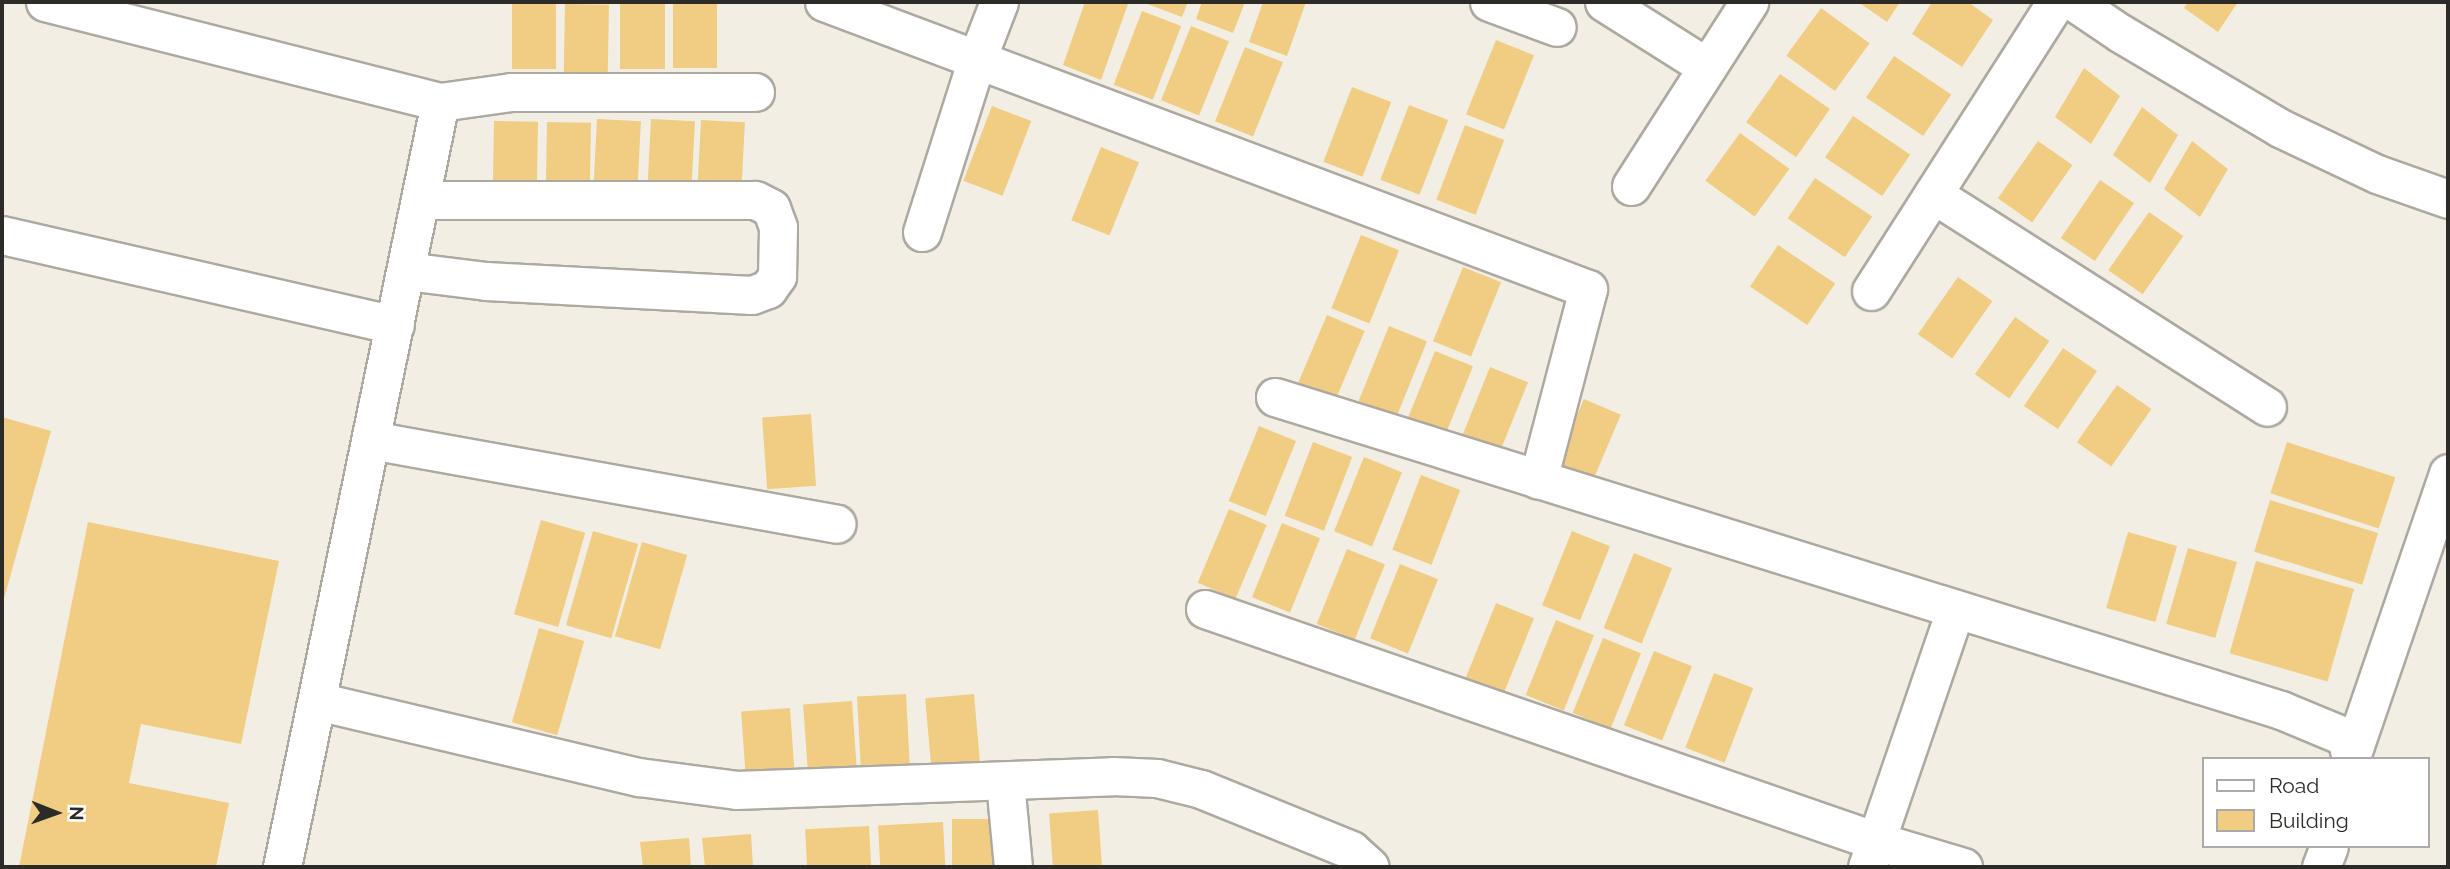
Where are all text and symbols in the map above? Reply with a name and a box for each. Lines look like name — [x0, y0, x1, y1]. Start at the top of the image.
legend — [2202, 757, 2429, 848]
text: Road — [2269, 773, 2319, 798]
north arrow — [21, 778, 91, 848]
text: N — [66, 806, 88, 821]
text: Building — [2269, 808, 2349, 833]

